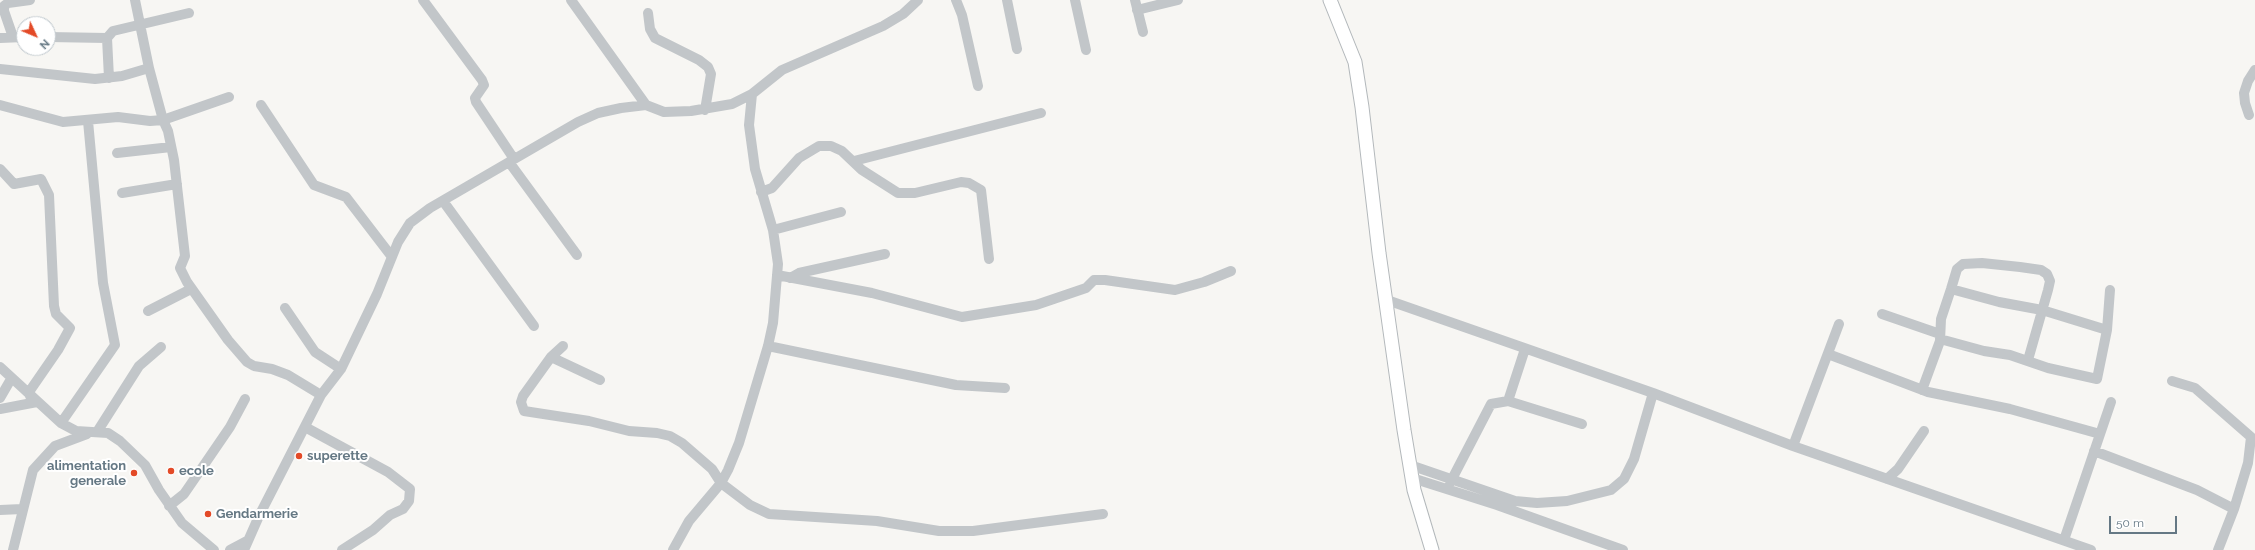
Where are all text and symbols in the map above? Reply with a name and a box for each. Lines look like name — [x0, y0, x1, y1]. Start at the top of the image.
north arrow — [16, 16, 56, 56]
text: N — [37, 36, 52, 52]
place label: superette — [307, 448, 368, 464]
marker: superette — [294, 451, 304, 461]
place label: alimentation generale — [47, 458, 126, 489]
place label: ecole — [179, 463, 214, 479]
marker: ecole — [166, 466, 176, 476]
marker: alimentation generale — [129, 468, 139, 478]
place label: Gendarmerie — [216, 506, 298, 522]
scale bar — [2111, 508, 2179, 534]
marker: Gendarmerie — [203, 509, 213, 519]
text: 50 m — [2116, 516, 2144, 530]

